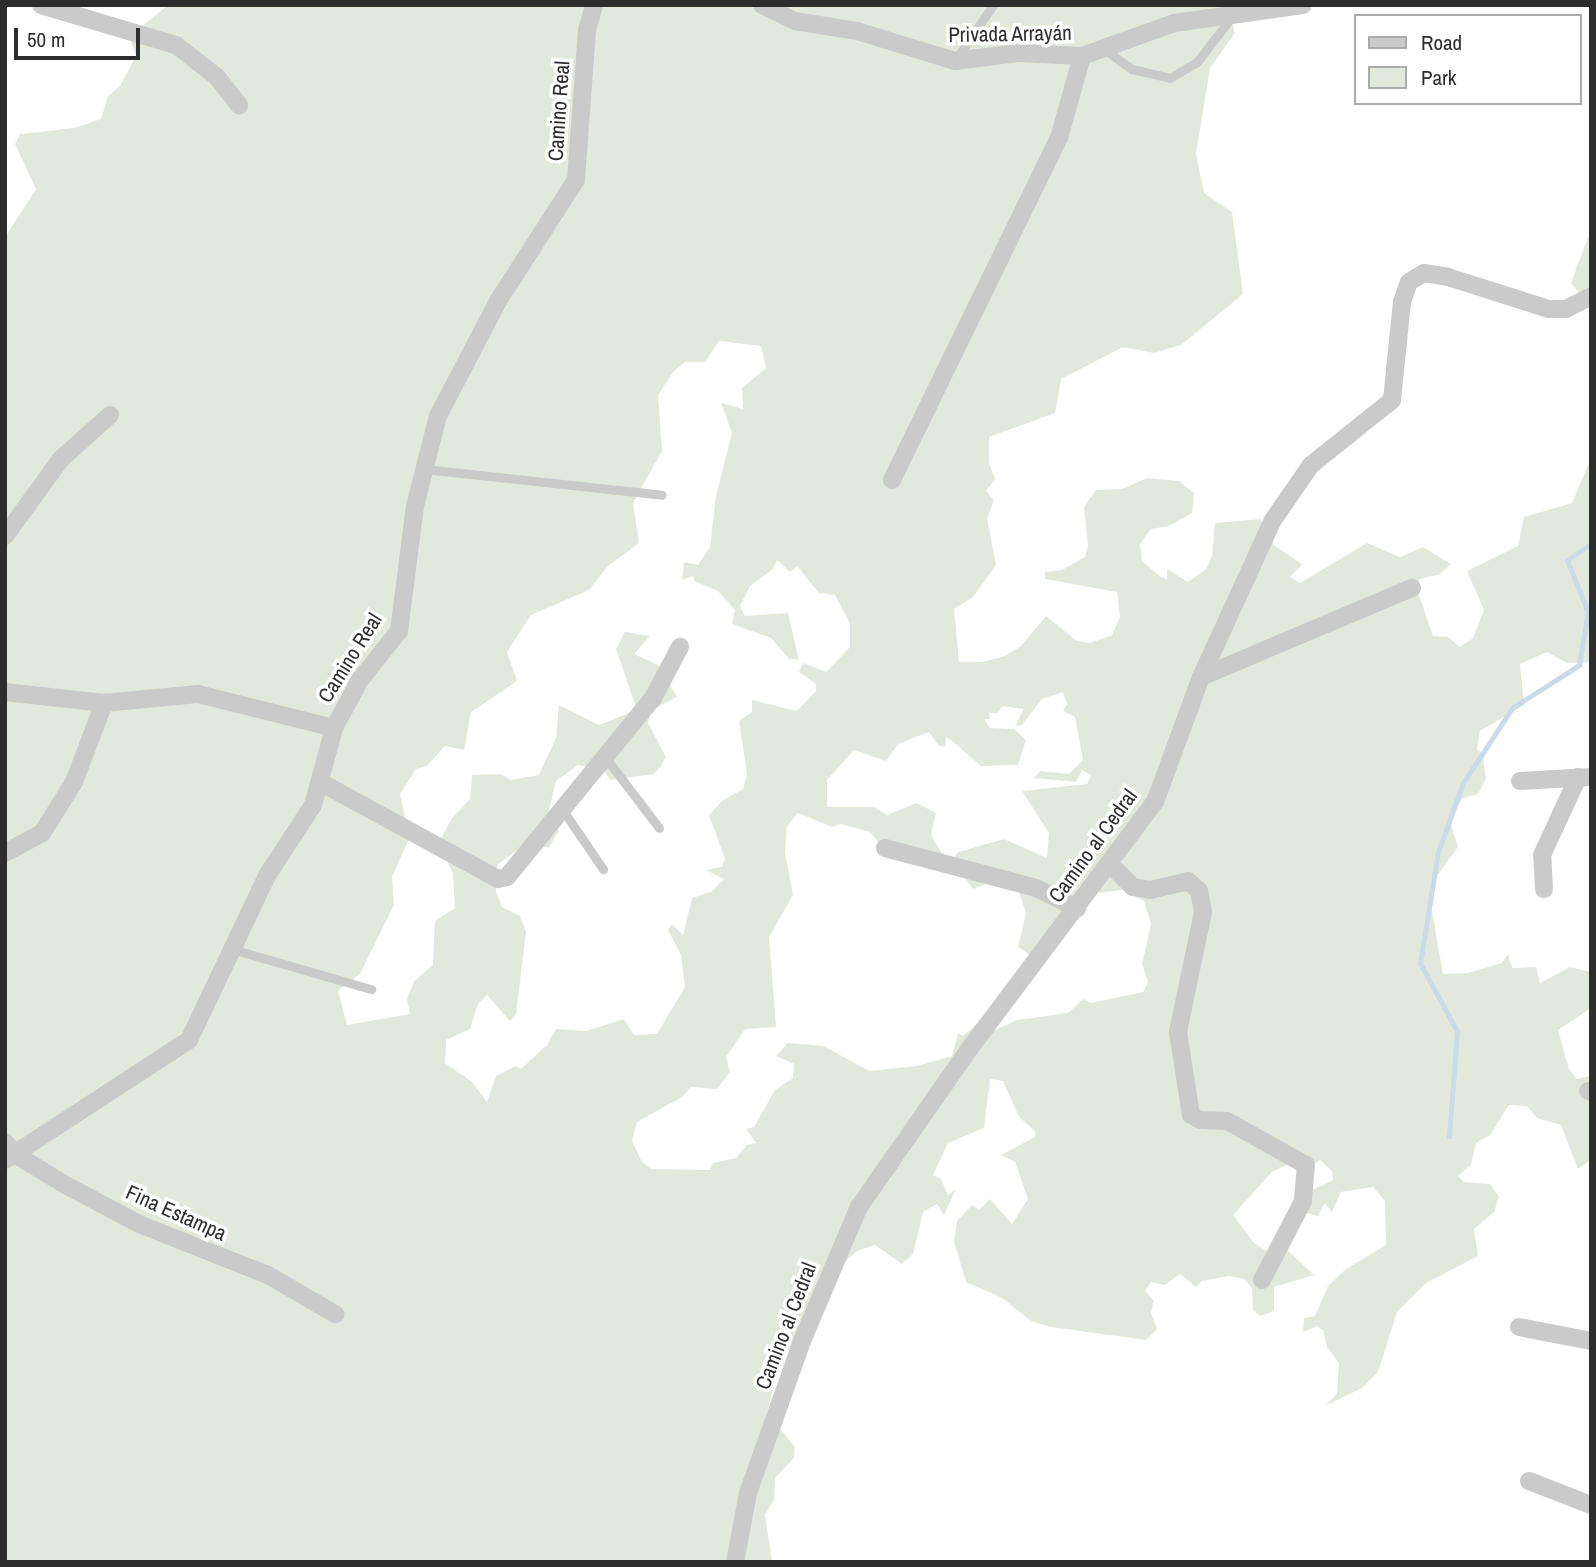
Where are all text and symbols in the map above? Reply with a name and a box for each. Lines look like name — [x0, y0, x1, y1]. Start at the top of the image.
scale bar — [18, 14, 144, 58]
legend — [1354, 14, 1582, 105]
street label: Privada Arrayán — [948, 20, 1072, 48]
text: 50 m — [27, 25, 65, 54]
text: Road — [1421, 28, 1462, 57]
street label: Camino Real — [543, 60, 575, 162]
text: Park — [1421, 63, 1456, 92]
street label: Camino Real — [313, 609, 387, 707]
street label: Camino al Cedral — [1043, 784, 1143, 908]
street label: Fina Estampa — [122, 1180, 230, 1246]
street label: Camino al Cedral — [750, 1259, 822, 1393]

